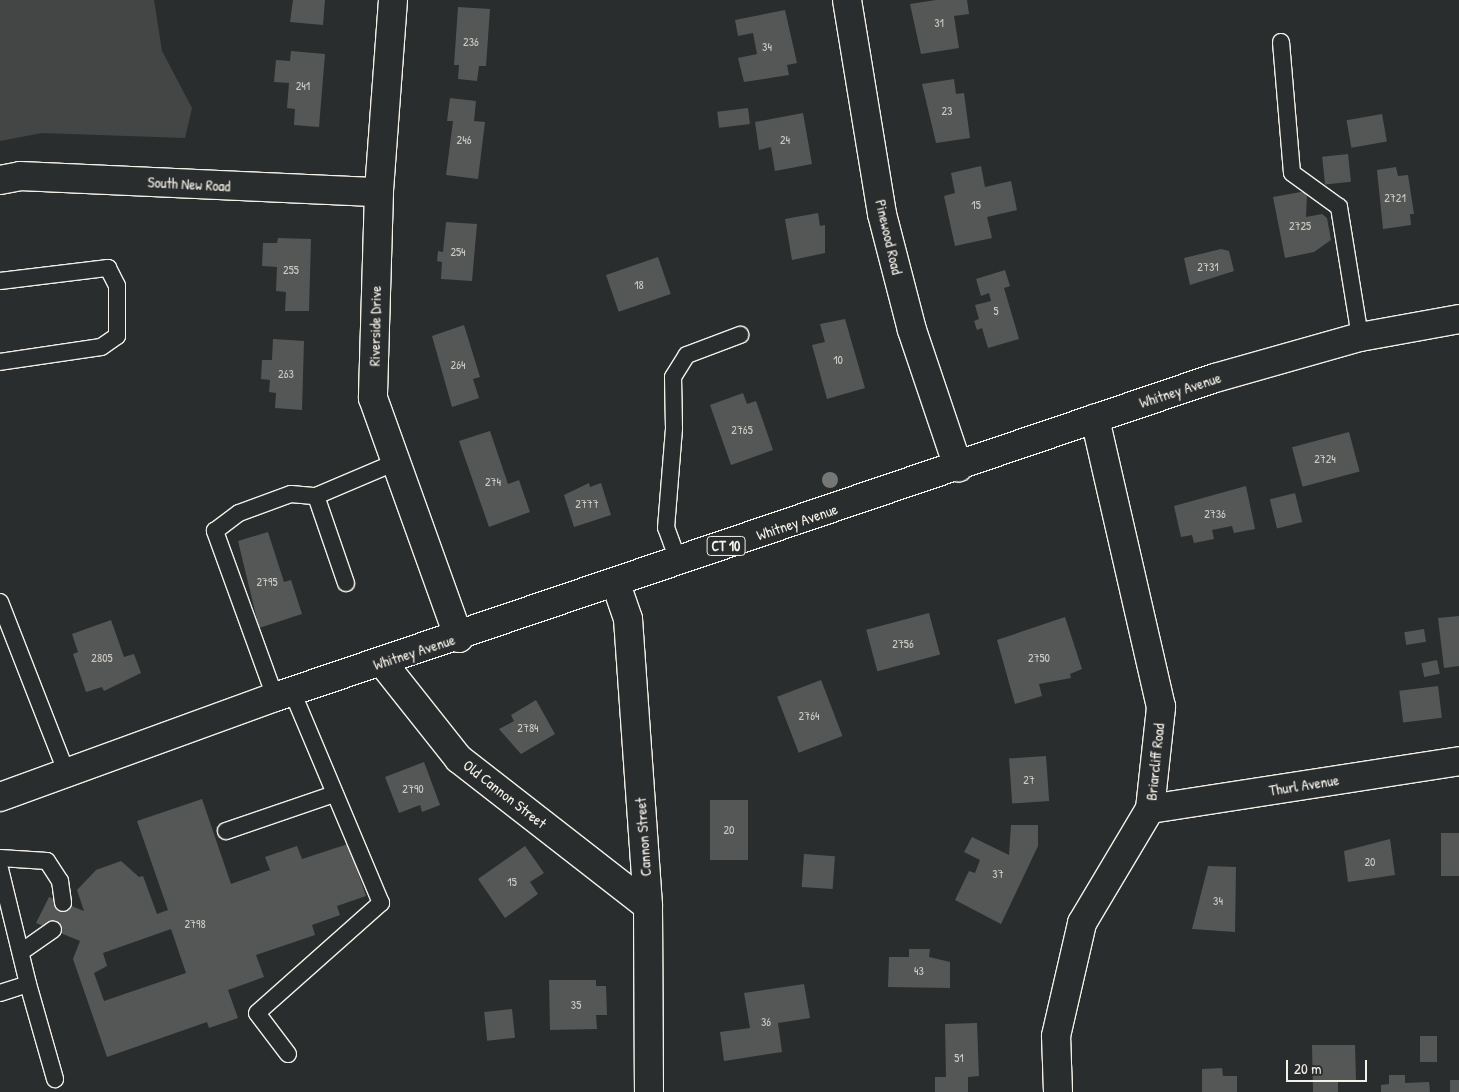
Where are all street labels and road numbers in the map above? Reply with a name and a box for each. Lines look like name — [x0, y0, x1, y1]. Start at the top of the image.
street label: South New Road — [147, 173, 231, 195]
street label: Pinewood Road — [872, 198, 906, 276]
street label: Riverside Drive — [365, 286, 385, 366]
street label: Whitney Avenue — [1137, 368, 1223, 412]
street label: Whitney Avenue — [754, 500, 840, 544]
road number: CT 10 — [706, 534, 746, 558]
street label: Whitney Avenue — [371, 630, 457, 674]
street label: Briarcliff Road — [1142, 723, 1168, 801]
street label: Old Cannon Street — [460, 756, 550, 832]
street label: Thurl Avenue — [1268, 771, 1340, 799]
street label: Cannon Street — [631, 797, 655, 877]

